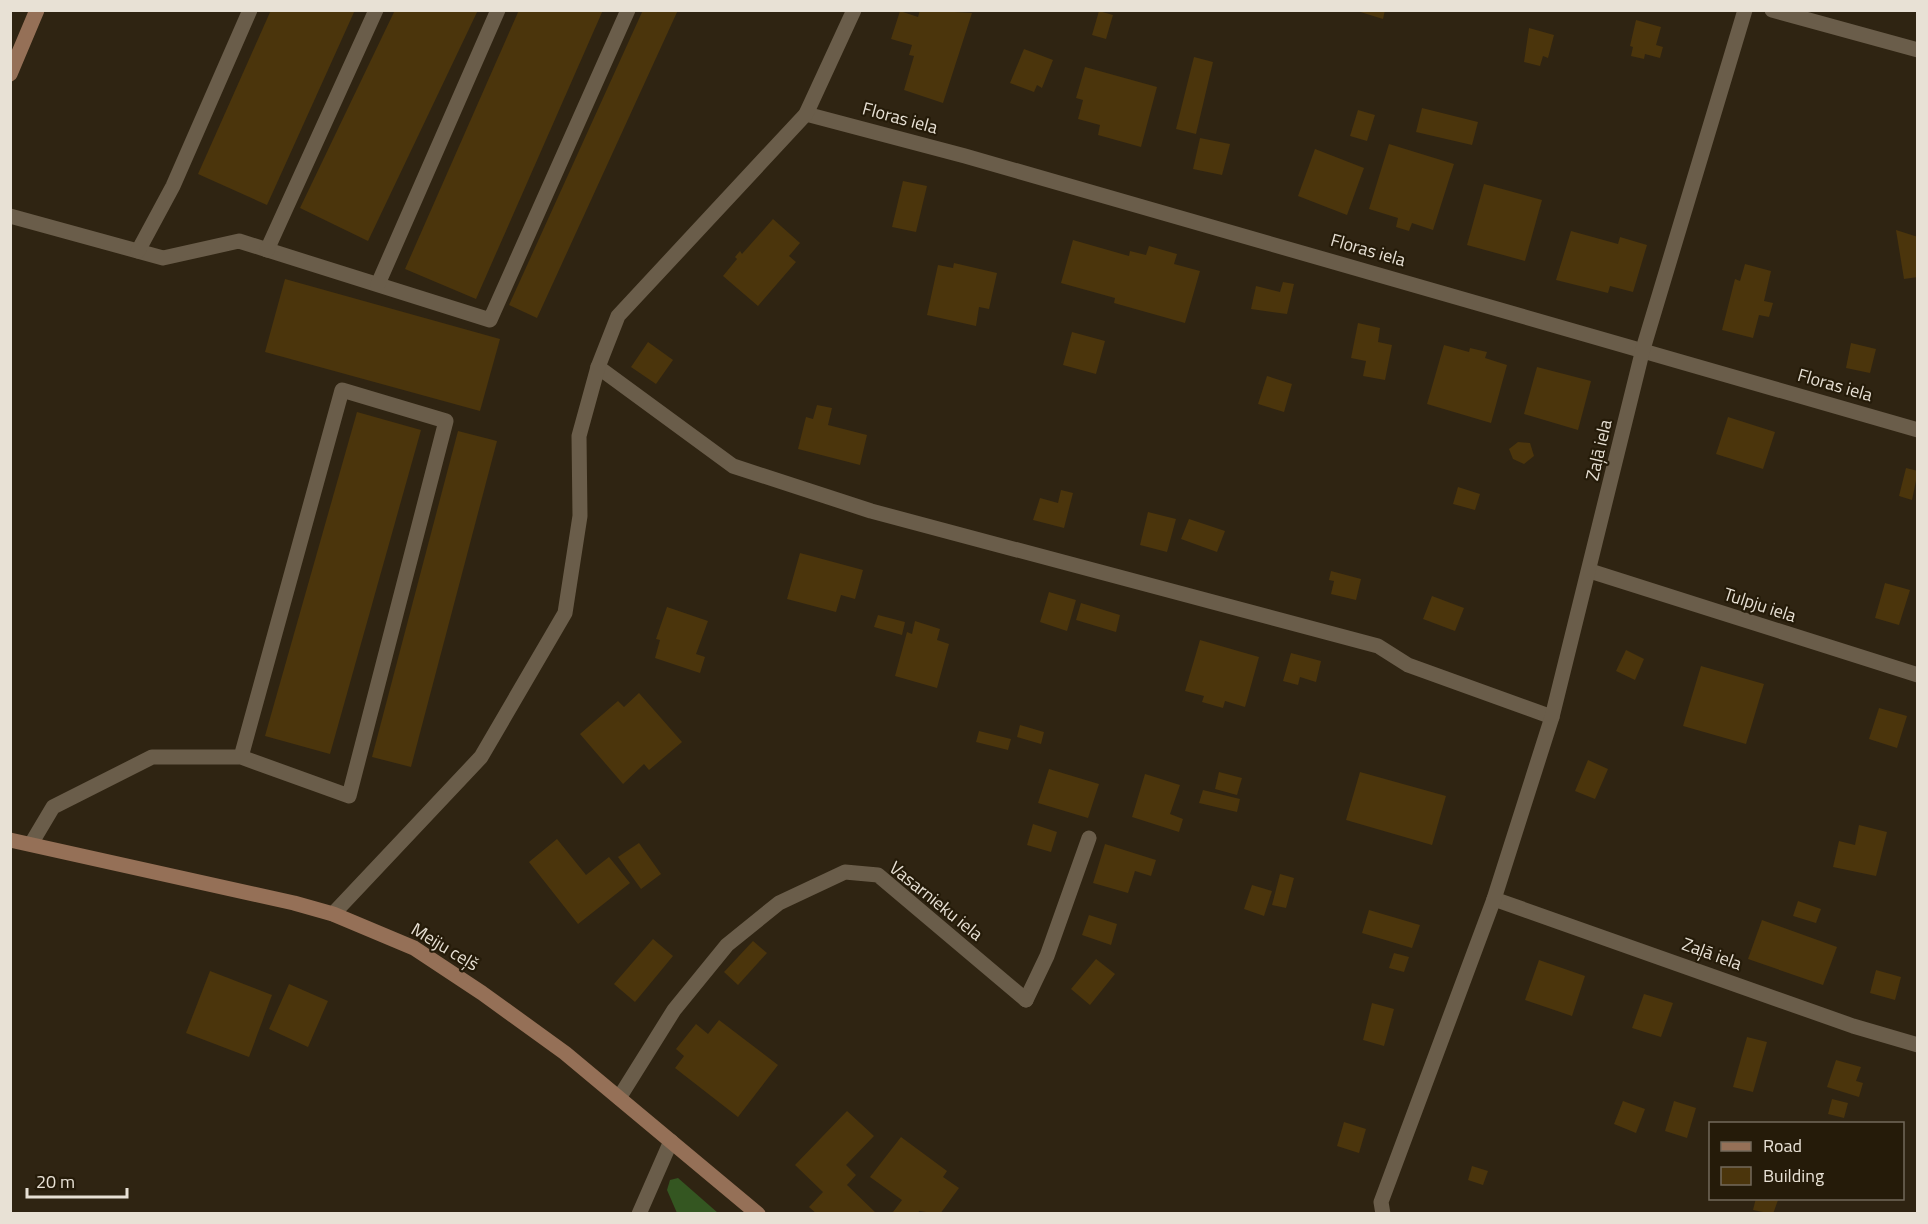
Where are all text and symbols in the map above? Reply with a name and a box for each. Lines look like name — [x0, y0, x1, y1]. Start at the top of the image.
street label: Floras iela — [859, 95, 941, 141]
street label: Floras iela — [1327, 226, 1409, 273]
street label: Floras iela — [1794, 361, 1876, 408]
street label: Zaļā iela — [1578, 417, 1619, 483]
street label: Tulpju iela — [1720, 580, 1800, 629]
street label: Vasarnieku iela — [884, 854, 989, 947]
street label: Meiju ceļš — [406, 916, 484, 977]
street label: Zaļā iela — [1678, 930, 1746, 977]
legend — [1709, 1122, 1904, 1200]
text: Road — [1763, 1132, 1802, 1159]
scale bar — [27, 1161, 128, 1199]
text: Building — [1763, 1162, 1824, 1189]
text: 20 m — [36, 1168, 75, 1195]

